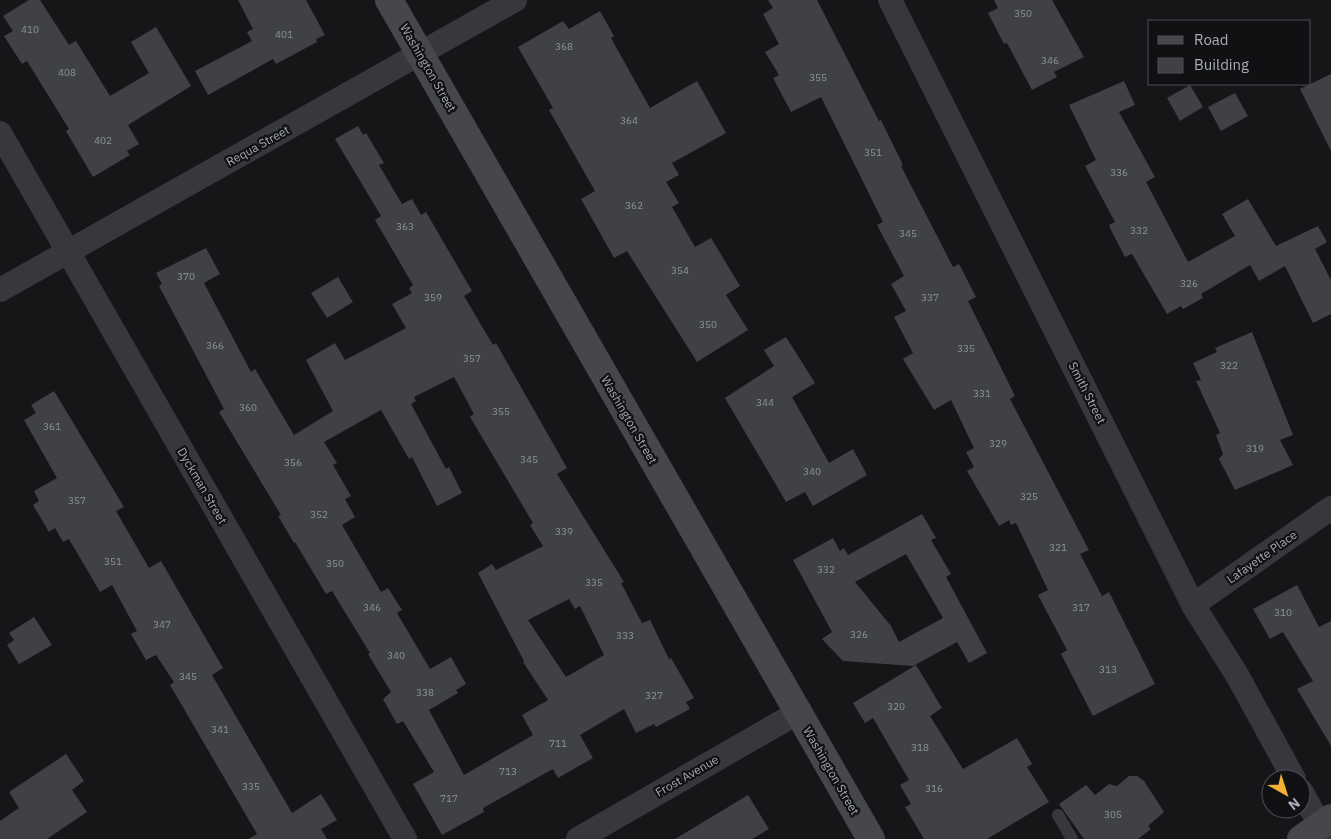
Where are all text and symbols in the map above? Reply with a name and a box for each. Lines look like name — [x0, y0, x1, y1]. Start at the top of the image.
house number: 350 — [1014, 7, 1032, 20]
legend — [1148, 20, 1311, 85]
street label: Washington Street — [397, 21, 460, 114]
house number: 410 — [21, 23, 39, 36]
house number: 401 — [275, 28, 293, 41]
text: Road — [1194, 30, 1229, 49]
house number: 368 — [555, 40, 573, 53]
house number: 346 — [1041, 54, 1059, 67]
text: Building — [1194, 55, 1249, 74]
house number: 408 — [58, 66, 76, 79]
house number: 355 — [809, 71, 827, 84]
house number: 364 — [620, 114, 638, 127]
street label: Requa Street — [223, 122, 292, 169]
house number: 402 — [94, 134, 112, 147]
house number: 351 — [864, 146, 882, 159]
house number: 336 — [1110, 166, 1128, 179]
house number: 362 — [625, 199, 643, 212]
house number: 363 — [396, 220, 414, 233]
house number: 332 — [1130, 224, 1148, 237]
house number: 345 — [899, 227, 917, 240]
house number: 354 — [671, 264, 689, 277]
house number: 370 — [177, 270, 195, 283]
house number: 326 — [1180, 277, 1198, 290]
house number: 359 — [424, 291, 442, 304]
house number: 337 — [921, 291, 939, 304]
house number: 350 — [699, 318, 717, 331]
house number: 366 — [206, 339, 224, 352]
house number: 335 — [957, 342, 975, 355]
house number: 357 — [463, 352, 481, 365]
street label: Smith Street — [1066, 359, 1109, 426]
house number: 322 — [1220, 359, 1238, 372]
street label: Washington Street — [598, 373, 661, 466]
house number: 331 — [973, 387, 991, 400]
house number: 344 — [756, 396, 774, 409]
house number: 360 — [239, 401, 257, 414]
house number: 355 — [492, 405, 510, 418]
house number: 361 — [43, 420, 61, 433]
house number: 329 — [989, 437, 1007, 450]
house number: 319 — [1246, 442, 1264, 455]
street label: Dyckman Street — [174, 445, 230, 527]
house number: 345 — [520, 453, 538, 466]
house number: 356 — [284, 456, 302, 469]
house number: 340 — [803, 465, 821, 478]
house number: 325 — [1020, 490, 1038, 503]
house number: 357 — [68, 494, 86, 507]
house number: 352 — [310, 508, 328, 521]
house number: 339 — [555, 525, 573, 538]
street label: Lafayette Place — [1224, 527, 1300, 586]
house number: 321 — [1049, 541, 1067, 554]
house number: 351 — [104, 555, 122, 568]
house number: 350 — [326, 557, 344, 570]
house number: 332 — [817, 563, 835, 576]
house number: 335 — [585, 576, 603, 589]
house number: 346 — [363, 601, 381, 614]
house number: 317 — [1072, 601, 1090, 614]
house number: 310 — [1274, 606, 1292, 619]
house number: 347 — [153, 618, 171, 631]
house number: 326 — [850, 628, 868, 641]
house number: 333 — [616, 629, 634, 642]
house number: 340 — [387, 649, 405, 662]
house number: 313 — [1099, 663, 1117, 676]
house number: 345 — [179, 670, 197, 683]
house number: 338 — [416, 686, 434, 699]
house number: 327 — [645, 689, 663, 702]
house number: 320 — [887, 700, 905, 713]
house number: 341 — [211, 723, 229, 736]
street label: Washington Street — [800, 724, 863, 817]
house number: 711 — [549, 737, 567, 750]
house number: 318 — [911, 741, 929, 754]
street label: Frost Avenue — [653, 751, 721, 800]
house number: 713 — [499, 765, 517, 778]
north arrow — [1261, 769, 1311, 819]
house number: 335 — [242, 780, 260, 793]
house number: 316 — [925, 782, 943, 795]
house number: 717 — [440, 792, 458, 805]
text: N — [1285, 794, 1304, 814]
house number: 305 — [1104, 808, 1122, 821]

